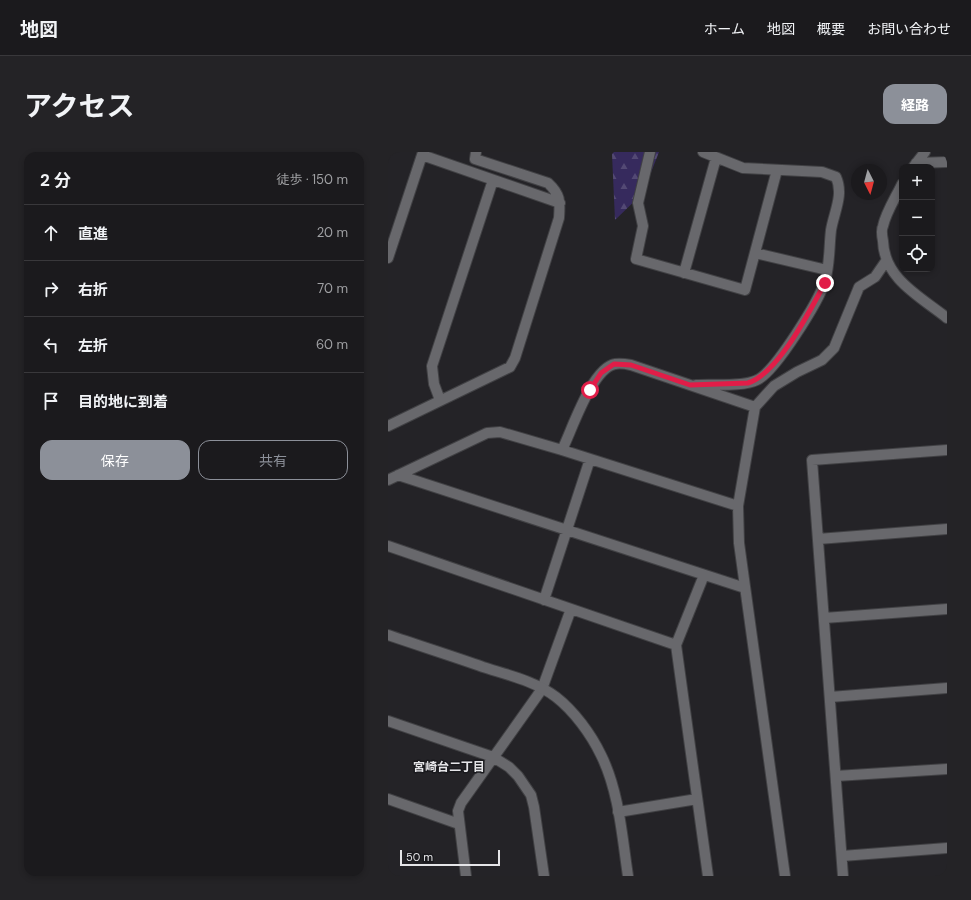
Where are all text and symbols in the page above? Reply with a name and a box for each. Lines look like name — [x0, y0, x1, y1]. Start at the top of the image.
text: 地図 — [20, 17, 58, 42]
text: ホーム — [703, 20, 745, 38]
text: 地図 — [767, 20, 795, 38]
text: 概要 — [817, 20, 845, 38]
text: お問い合わせ — [867, 20, 951, 38]
button: 経路 — [883, 84, 947, 124]
text: アクセス — [24, 88, 135, 125]
north arrow — [851, 164, 887, 200]
map controls — [899, 164, 935, 272]
button: + — [899, 164, 935, 200]
text: 2 分 — [40, 169, 71, 191]
text: 徒歩 · 150 m — [277, 171, 348, 188]
button: − — [899, 200, 935, 236]
icon: ahead — [40, 222, 62, 244]
text: 直進 — [78, 224, 108, 244]
text: 20 m — [317, 224, 348, 241]
button: locate — [899, 236, 935, 272]
route end — [816, 274, 834, 292]
icon: right — [40, 278, 62, 300]
text: 右折 — [78, 280, 108, 300]
text: 70 m — [317, 280, 348, 297]
icon: left — [40, 334, 62, 356]
text: 左折 — [78, 336, 108, 356]
text: 60 m — [316, 336, 348, 353]
route start — [581, 381, 599, 399]
icon: arrive — [40, 390, 62, 412]
text: 目的地に到着 — [78, 392, 168, 412]
button: 保存 — [40, 440, 190, 480]
button: 共有 — [198, 440, 348, 480]
district label: 宮崎台二丁目 — [413, 759, 485, 775]
scale bar — [400, 848, 500, 867]
text: 50 m — [406, 850, 433, 864]

